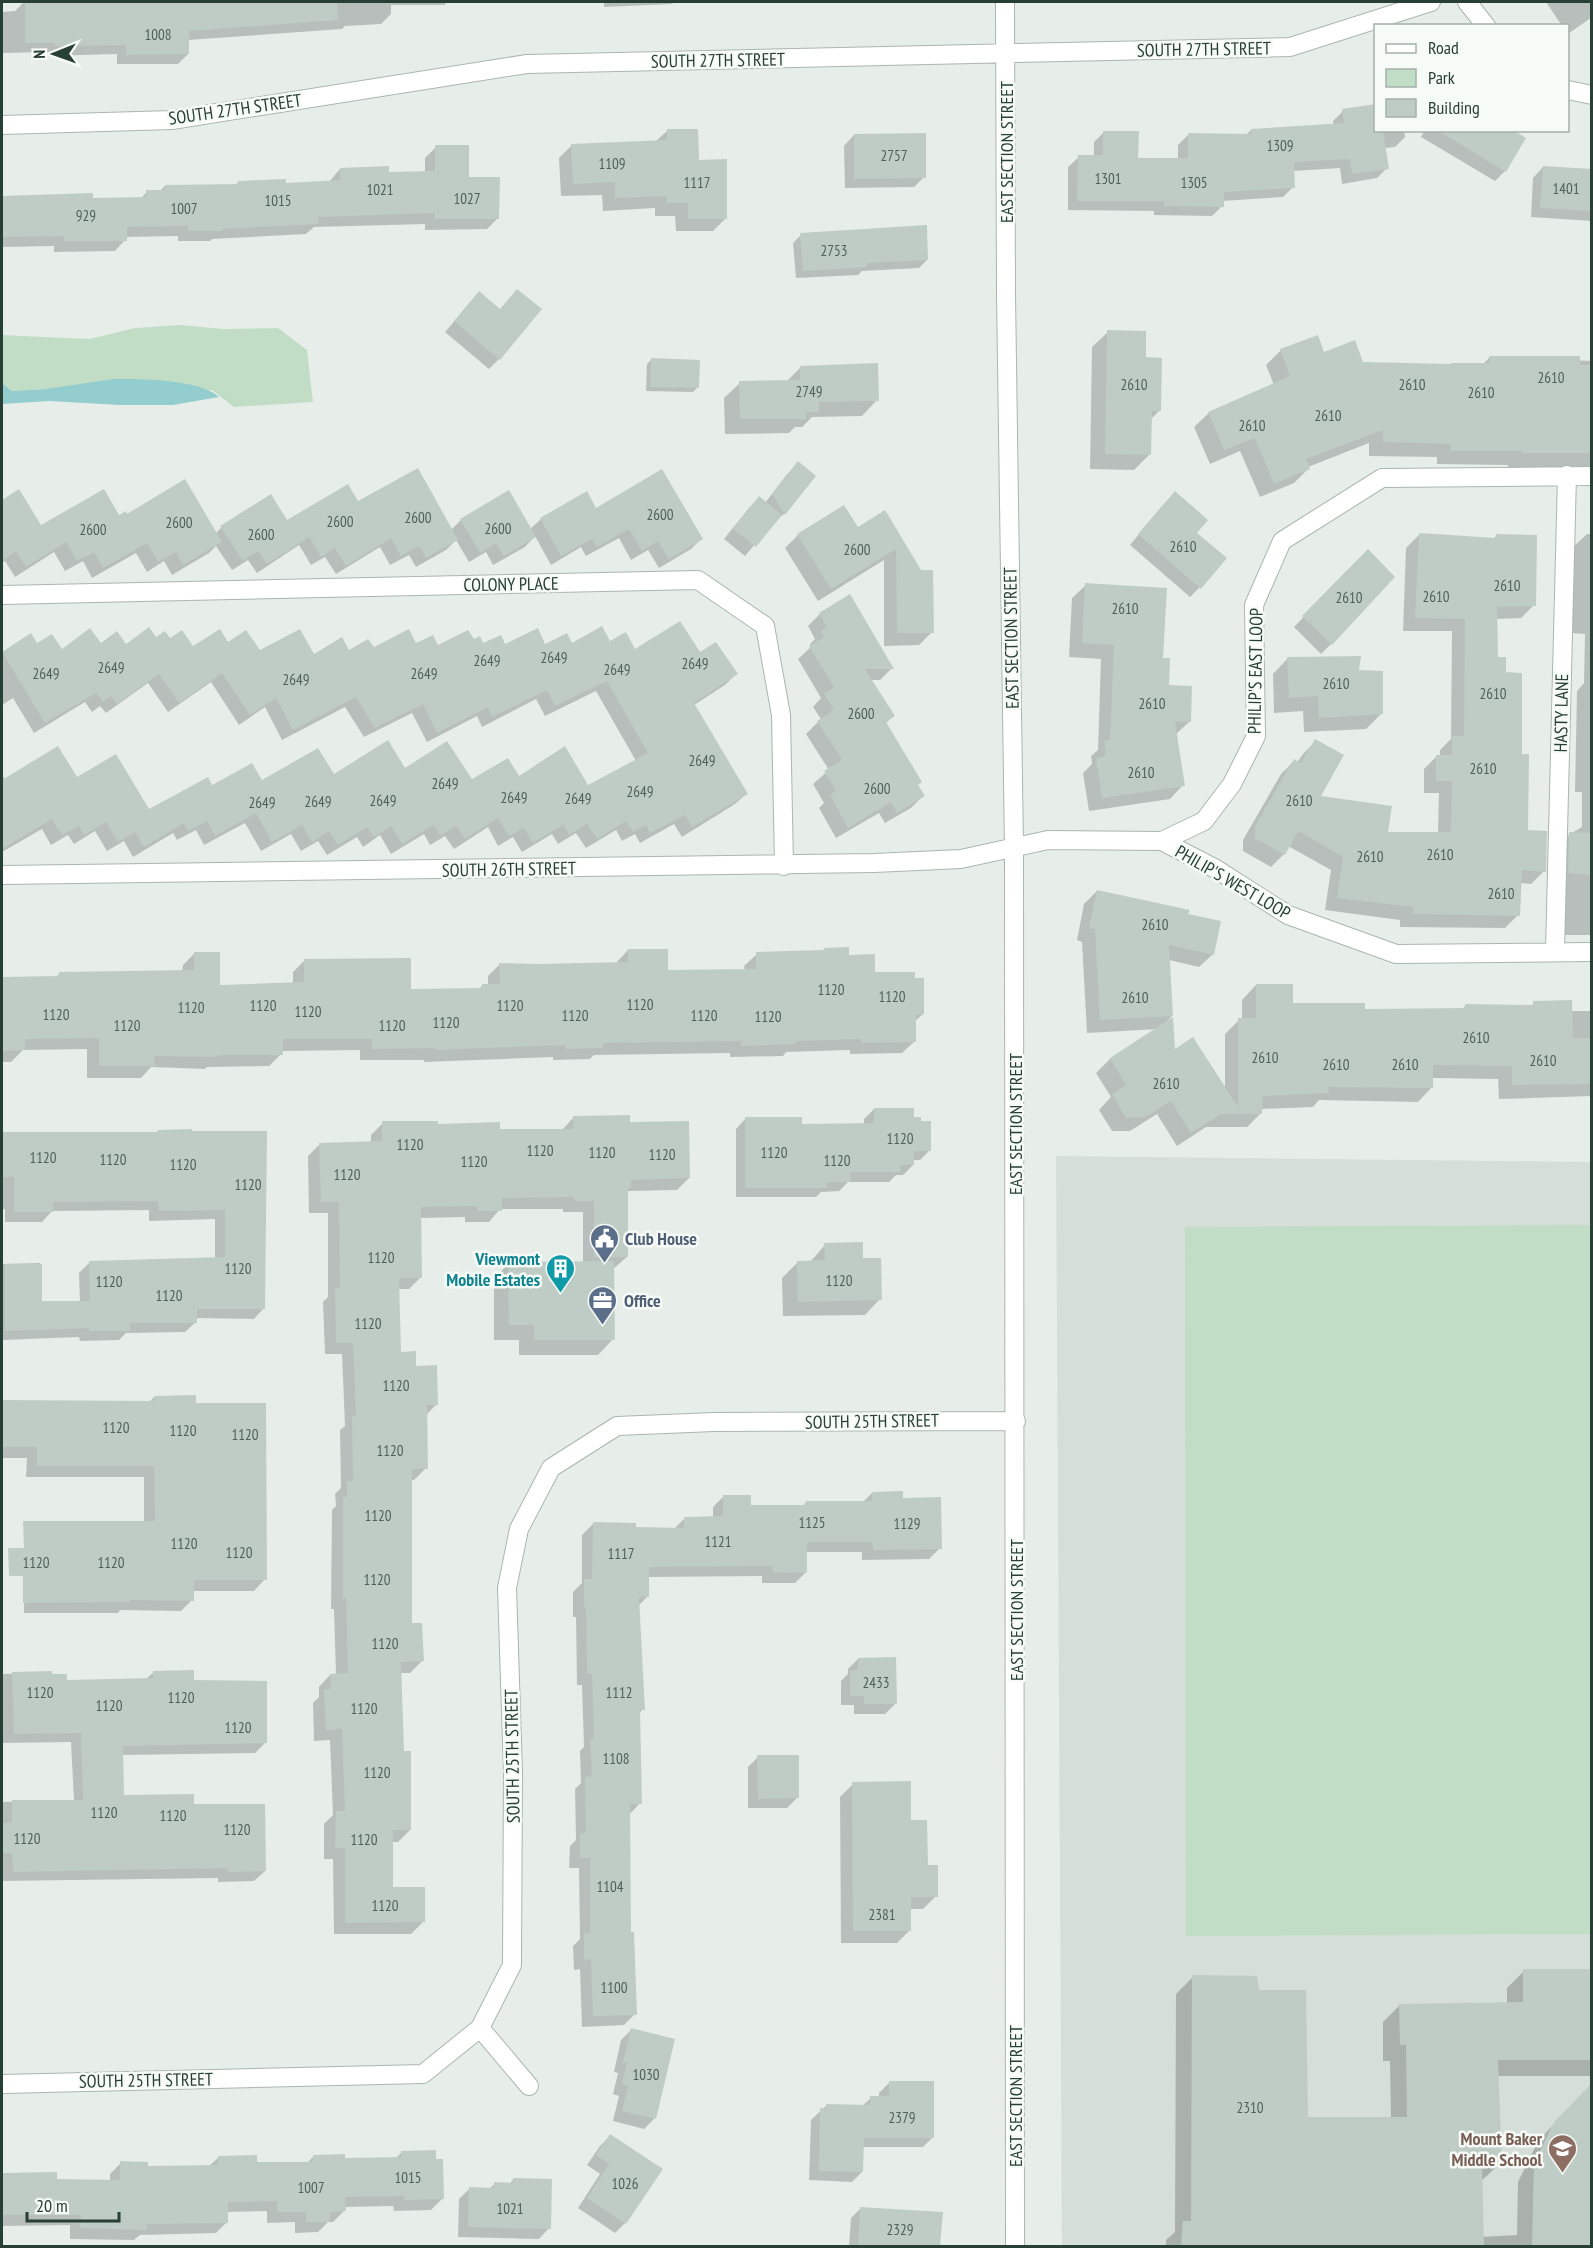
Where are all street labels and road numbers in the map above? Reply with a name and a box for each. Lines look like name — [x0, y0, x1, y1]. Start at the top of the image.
street label: SOUTH 27TH STREET — [1137, 36, 1271, 62]
street label: SOUTH 27TH STREET — [651, 47, 785, 73]
street label: EAST SECTION STREET — [995, 81, 1018, 223]
street label: SOUTH 27TH STREET — [167, 88, 303, 130]
street label: EAST SECTION STREET — [998, 567, 1024, 709]
street label: COLONY PLACE — [463, 572, 559, 596]
street label: PHILIP'S EAST LOOP — [1242, 608, 1268, 734]
street label: HASTY LANE — [1549, 673, 1573, 753]
street label: PHILIP'S WEST LOOP — [1171, 840, 1295, 924]
street label: SOUTH 26TH STREET — [442, 856, 576, 882]
street label: EAST SECTION STREET — [1004, 1053, 1027, 1195]
street label: SOUTH 25TH STREET — [805, 1408, 939, 1434]
street label: EAST SECTION STREET — [1005, 1539, 1028, 1681]
street label: SOUTH 25TH STREET — [499, 1689, 525, 1823]
street label: EAST SECTION STREET — [1004, 2025, 1027, 2167]
street label: SOUTH 25TH STREET — [79, 2067, 213, 2093]

